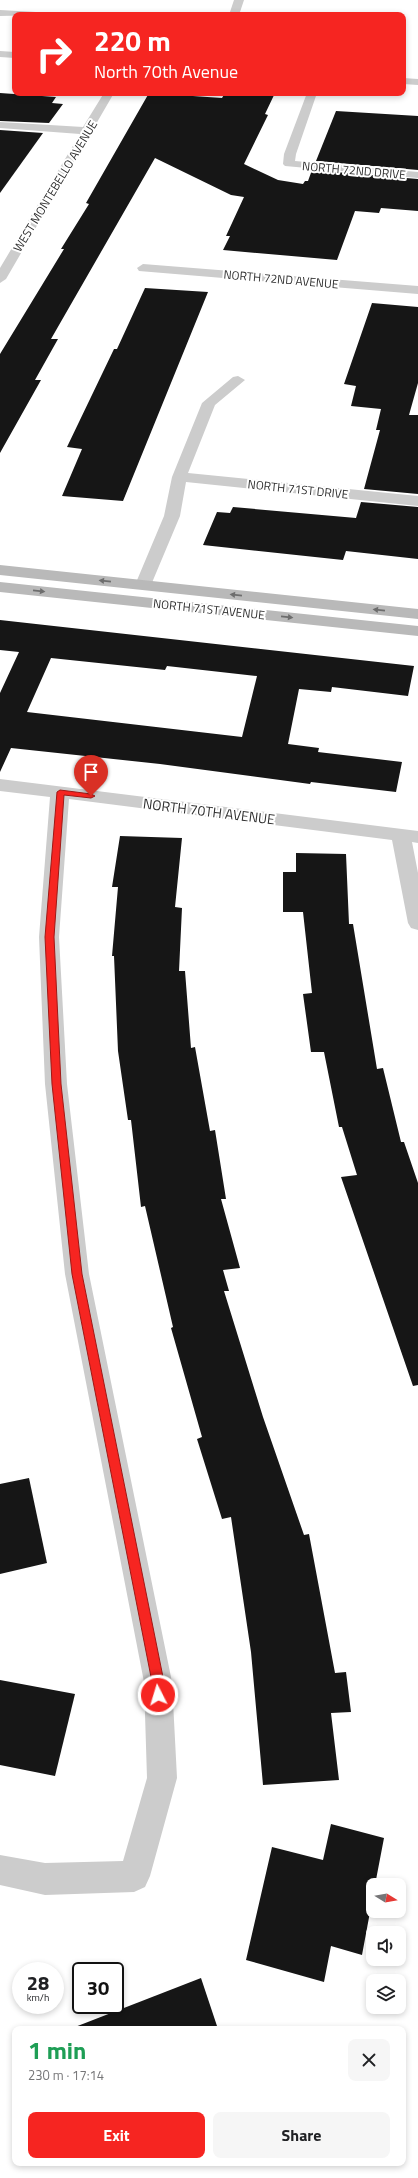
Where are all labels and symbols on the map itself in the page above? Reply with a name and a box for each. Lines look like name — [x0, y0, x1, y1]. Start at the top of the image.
street label: WEST MONTEBELLO AVENUE — [8, 116, 102, 255]
street label: NORTH 72ND DRIVE — [301, 156, 407, 184]
street label: NORTH 72ND AVENUE — [223, 265, 340, 294]
street label: NORTH 71ST DRIVE — [247, 474, 350, 504]
one-way arrow — [99, 578, 111, 585]
one-way arrow — [33, 588, 45, 594]
one-way arrow — [230, 592, 242, 598]
street label: NORTH 71ST AVENUE — [152, 594, 266, 624]
one-way arrow — [373, 607, 385, 614]
one-way arrow — [281, 614, 293, 621]
pin — [74, 755, 108, 796]
street label: NORTH 70TH AVENUE — [142, 792, 276, 830]
position arrow — [137, 1674, 179, 1716]
north arrow — [366, 1878, 406, 1918]
speed limit sign: 30 — [72, 1962, 124, 2014]

